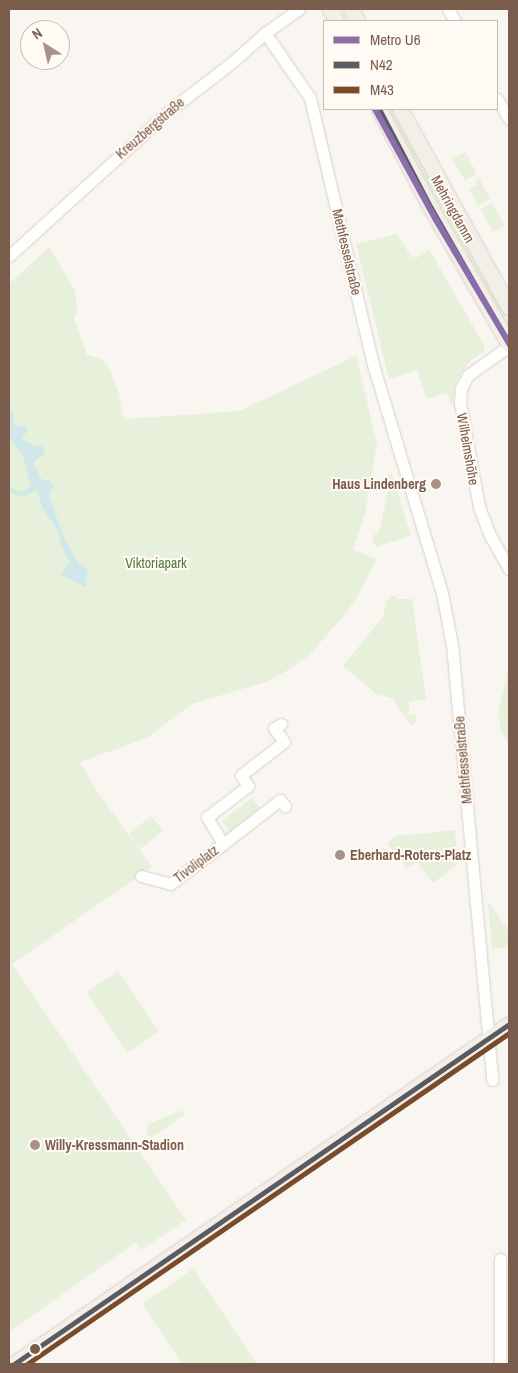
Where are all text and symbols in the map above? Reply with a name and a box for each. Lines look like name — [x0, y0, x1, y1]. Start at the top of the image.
north arrow — [20, 20, 70, 70]
legend — [323, 20, 498, 110]
text: N — [28, 24, 46, 43]
text: Metro U6 — [370, 29, 421, 50]
text: N42 — [370, 54, 393, 75]
text: M43 — [370, 79, 394, 100]
street label: Kreuzbergstraße — [112, 94, 188, 162]
street label: Mehringdamm — [428, 173, 478, 245]
street label: Methfesselstraße — [329, 207, 365, 297]
street label: Wilhelmshöhe — [453, 412, 483, 486]
place label: Haus Lindenberg — [332, 476, 426, 492]
marker: Haus Lindenberg — [430, 478, 442, 490]
park label: Viktoriapark — [125, 555, 187, 571]
street label: Methfesselstraße — [451, 715, 475, 805]
street label: Tivoliplatz — [170, 842, 222, 886]
place label: Eberhard-Roters-Platz — [350, 847, 471, 863]
marker: Eberhard-Roters-Platz — [334, 849, 346, 861]
place label: Willy-Kressmann-Stadion — [45, 1137, 184, 1153]
marker: Willy-Kressmann-Stadion — [29, 1139, 41, 1151]
unlabelled marker — [30, 1344, 40, 1354]

